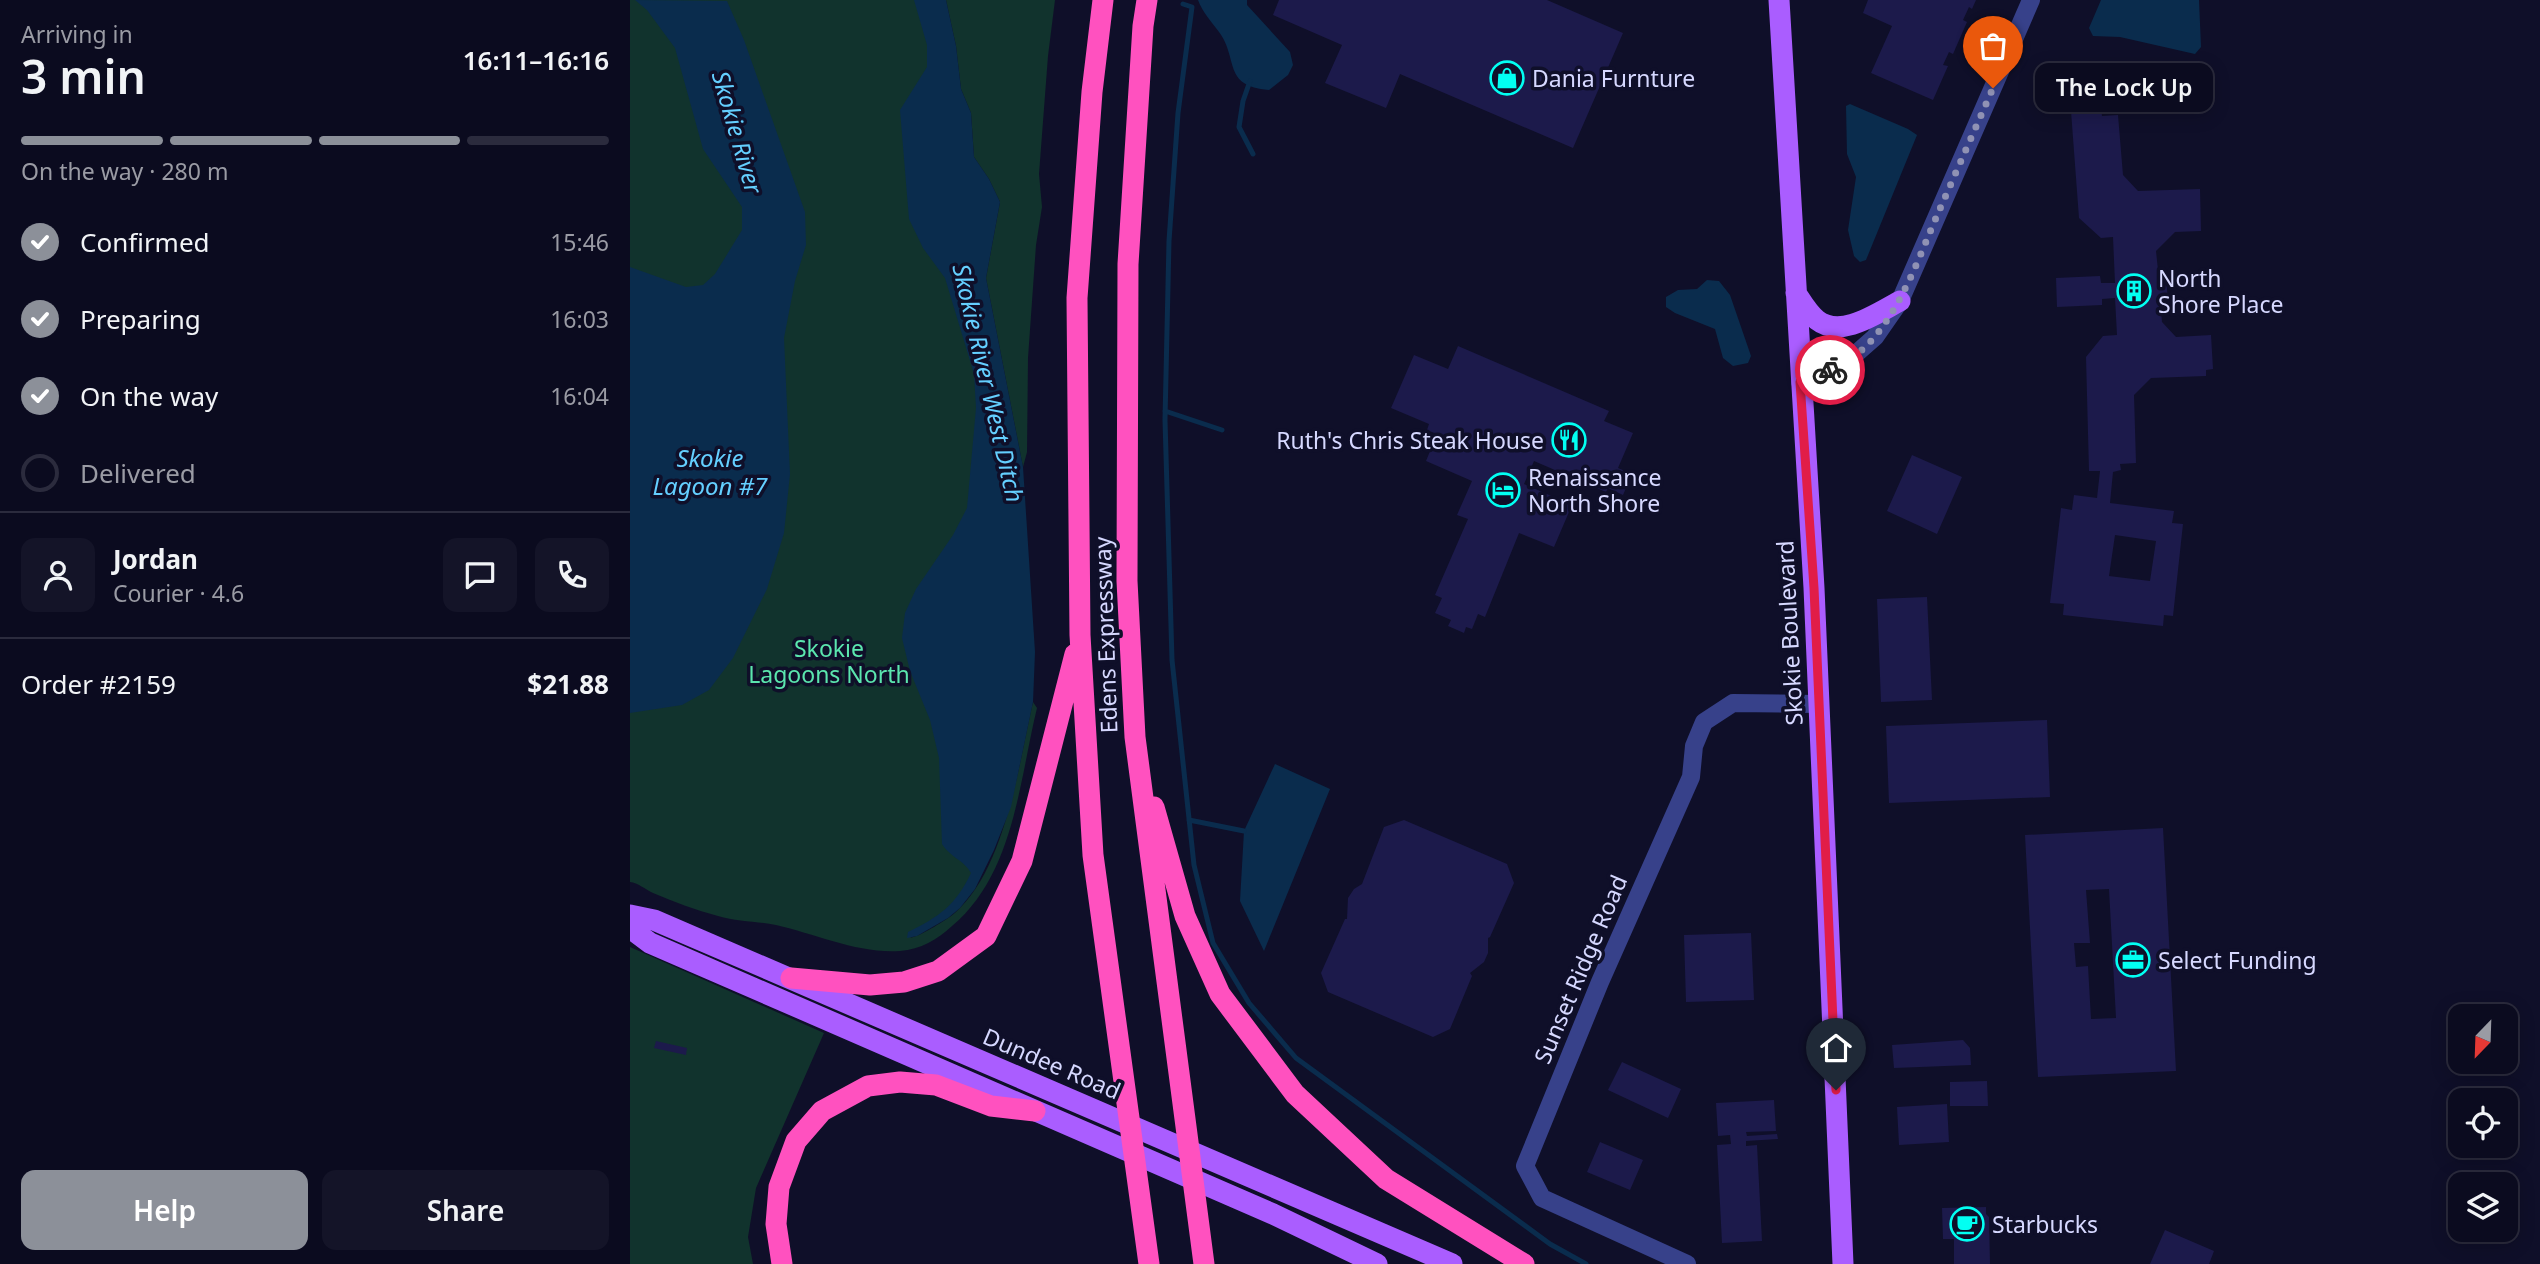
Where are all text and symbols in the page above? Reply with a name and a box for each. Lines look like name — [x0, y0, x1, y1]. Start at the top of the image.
pin — [1963, 16, 2023, 88]
text: Arriving in — [21, 18, 133, 50]
icon: bag — [1974, 27, 2012, 65]
text: 16:11–16:16 — [463, 42, 609, 78]
text: 3 min — [21, 45, 146, 107]
shop icon: Dania Furnture — [1488, 59, 1526, 97]
place label: Dania Furnture — [1532, 62, 1695, 94]
callout: The Lock Up — [2035, 64, 2214, 112]
water label: Skokie River — [705, 67, 772, 198]
text: The Lock Up — [2056, 71, 2192, 103]
text: On the way · 280 m — [21, 155, 228, 187]
icon: check — [21, 223, 59, 261]
text: Confirmed — [80, 224, 210, 260]
text: 15:46 — [550, 226, 609, 258]
water label: Skokie River West Ditch — [946, 261, 1032, 505]
place label: North Shore Place — [2158, 262, 2284, 320]
building icon: North Shore Place — [2115, 272, 2153, 310]
icon: check — [21, 300, 59, 338]
text: Preparing — [80, 301, 201, 337]
text: 16:03 — [550, 303, 609, 335]
courier — [1795, 335, 1865, 405]
icon: bike — [1811, 351, 1849, 389]
icon: check — [21, 377, 59, 415]
text: On the way — [80, 378, 218, 414]
text: 16:04 — [550, 380, 609, 412]
restaurant icon: Ruth's Chris Steak House — [1550, 421, 1588, 459]
place label: Ruth's Chris Steak House — [1276, 424, 1544, 456]
water label: Skokie Lagoon #7 — [653, 441, 768, 502]
text: Delivered — [80, 455, 196, 491]
place label: Renaissance North Shore — [1528, 461, 1662, 519]
hotel icon: Renaissance North Shore — [1484, 471, 1522, 509]
street label: Edens Expressway — [1086, 536, 1124, 734]
button: person — [21, 538, 95, 612]
button: chat — [443, 538, 517, 612]
button: phone — [535, 538, 609, 612]
street label: Skokie Boulevard — [1768, 540, 1810, 726]
text: Jordan — [113, 541, 198, 577]
text: Courier · 4.6 — [113, 577, 244, 609]
park label: Skokie Lagoons North — [748, 632, 910, 690]
text: Order #2159 — [21, 666, 176, 702]
text: $21.88 — [527, 666, 609, 702]
street label: Sunset Ridge Road — [1526, 870, 1634, 1068]
office icon: Select Funding — [2114, 941, 2152, 979]
place label: Select Funding — [2158, 944, 2317, 976]
north arrow — [2448, 1004, 2518, 1074]
map controls — [2448, 1004, 2518, 1242]
pin — [1806, 1018, 1866, 1090]
street label: Dundee Road — [978, 1020, 1126, 1106]
icon: home — [1817, 1029, 1855, 1067]
button: locate — [2448, 1088, 2518, 1158]
button: Help — [21, 1170, 308, 1250]
button: Share — [322, 1170, 609, 1250]
button: layers — [2448, 1172, 2518, 1242]
cafe icon: Starbucks — [1948, 1205, 1986, 1243]
place label: Starbucks — [1992, 1208, 2098, 1240]

